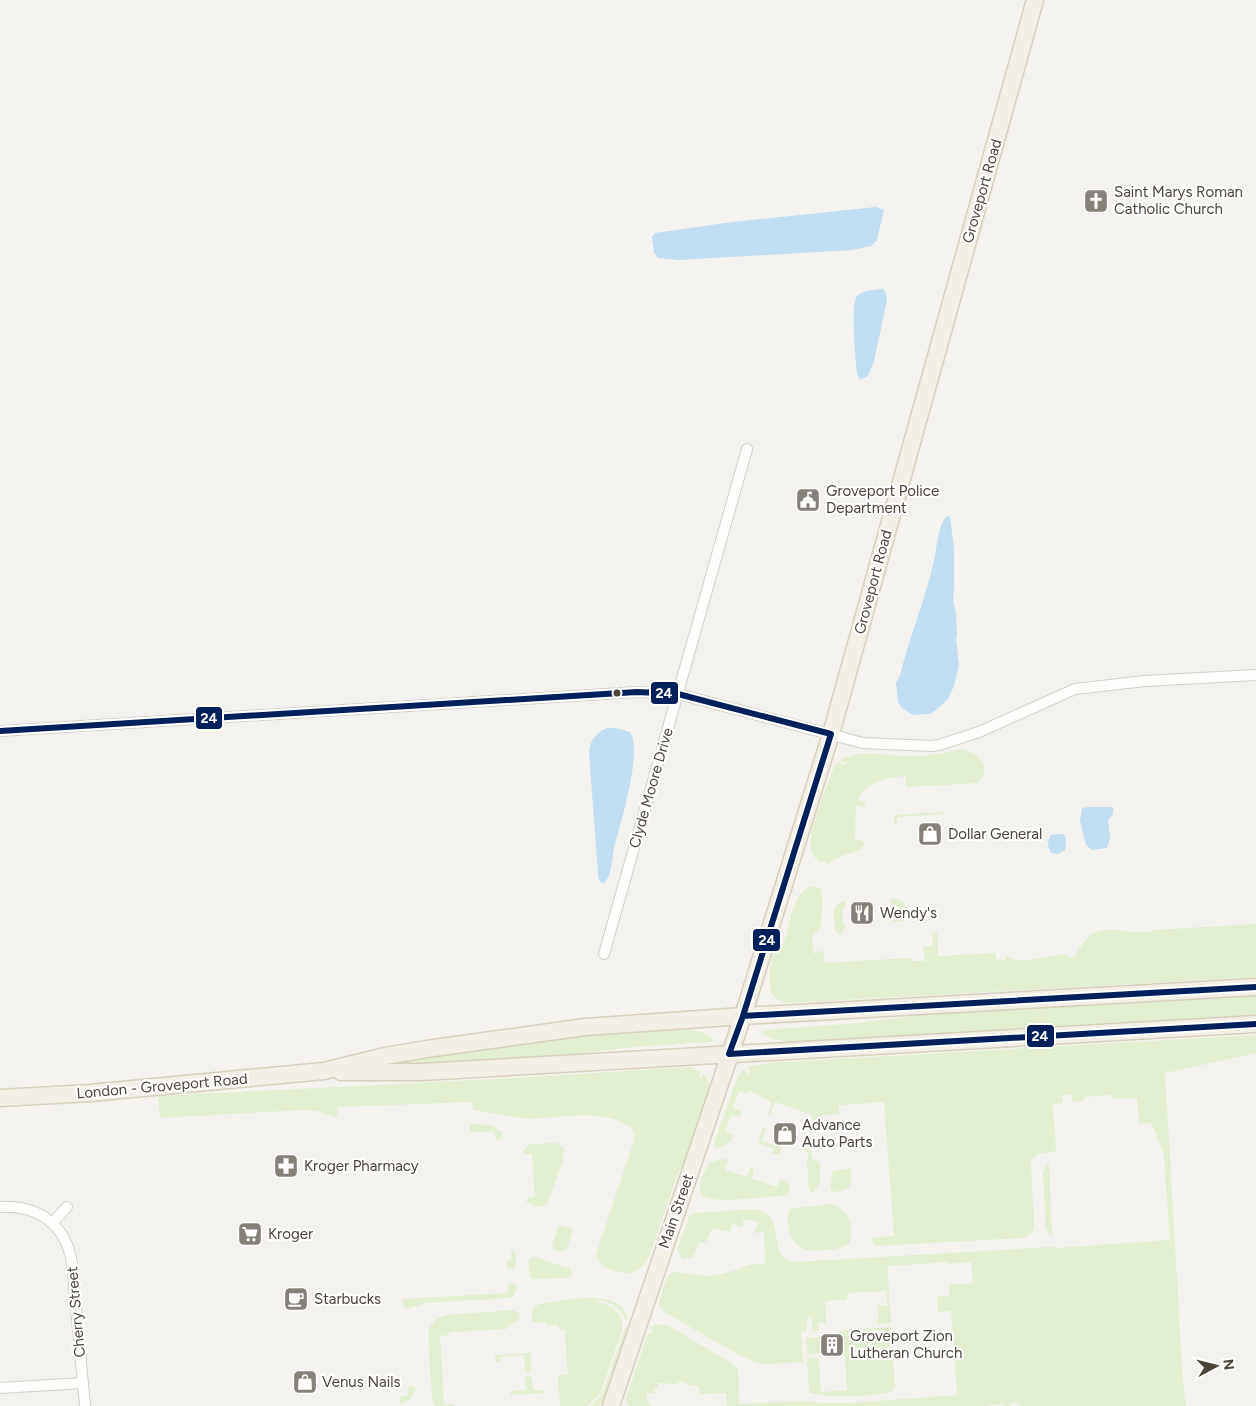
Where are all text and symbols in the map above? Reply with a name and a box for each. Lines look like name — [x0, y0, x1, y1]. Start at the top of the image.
street label: Groveport Road — [959, 137, 1005, 245]
place label: Saint Marys Roman Catholic Church — [1114, 183, 1243, 218]
church icon: Saint Marys Roman Catholic Church — [1083, 188, 1109, 214]
place label: Groveport Police Department — [826, 482, 939, 517]
public building icon: Groveport Police Department — [795, 487, 821, 513]
street label: Groveport Road — [850, 528, 896, 636]
line badge: 24 — [650, 681, 679, 705]
text: 24 — [656, 685, 673, 702]
unlabelled marker — [612, 688, 622, 698]
line badge: 24 — [195, 706, 223, 730]
text: 24 — [201, 710, 218, 727]
street label: Clyde Moore Drive — [625, 726, 677, 850]
shop icon: Dollar General — [917, 821, 943, 847]
place label: Dollar General — [948, 825, 1042, 843]
restaurant icon: Wendy's — [849, 900, 875, 926]
place label: Wendy's — [880, 904, 937, 922]
line badge: 24 — [752, 928, 781, 952]
text: 24 — [759, 932, 776, 949]
line badge: 24 — [1026, 1024, 1055, 1048]
text: 24 — [1032, 1028, 1049, 1045]
street label: London - Groveport Road — [76, 1070, 248, 1102]
place label: Advance Auto Parts — [802, 1116, 872, 1151]
shop icon: Advance Auto Parts — [772, 1121, 798, 1147]
pharmacy icon: Kroger Pharmacy — [273, 1153, 299, 1179]
place label: Kroger Pharmacy — [304, 1157, 419, 1175]
street label: Main Street — [655, 1171, 697, 1251]
supermarket icon: Kroger — [237, 1221, 263, 1247]
place label: Kroger — [268, 1225, 313, 1243]
street label: Cherry Street — [63, 1266, 89, 1358]
cafe icon: Starbucks — [283, 1286, 309, 1312]
place label: Starbucks — [314, 1290, 381, 1308]
place label: Groveport Zion Lutheran Church — [850, 1327, 962, 1362]
building icon: Groveport Zion Lutheran Church — [819, 1332, 845, 1358]
north arrow — [1191, 1341, 1241, 1391]
text: N — [1219, 1358, 1238, 1371]
shop icon: Venus Nails — [292, 1369, 318, 1395]
place label: Venus Nails — [322, 1373, 400, 1391]

